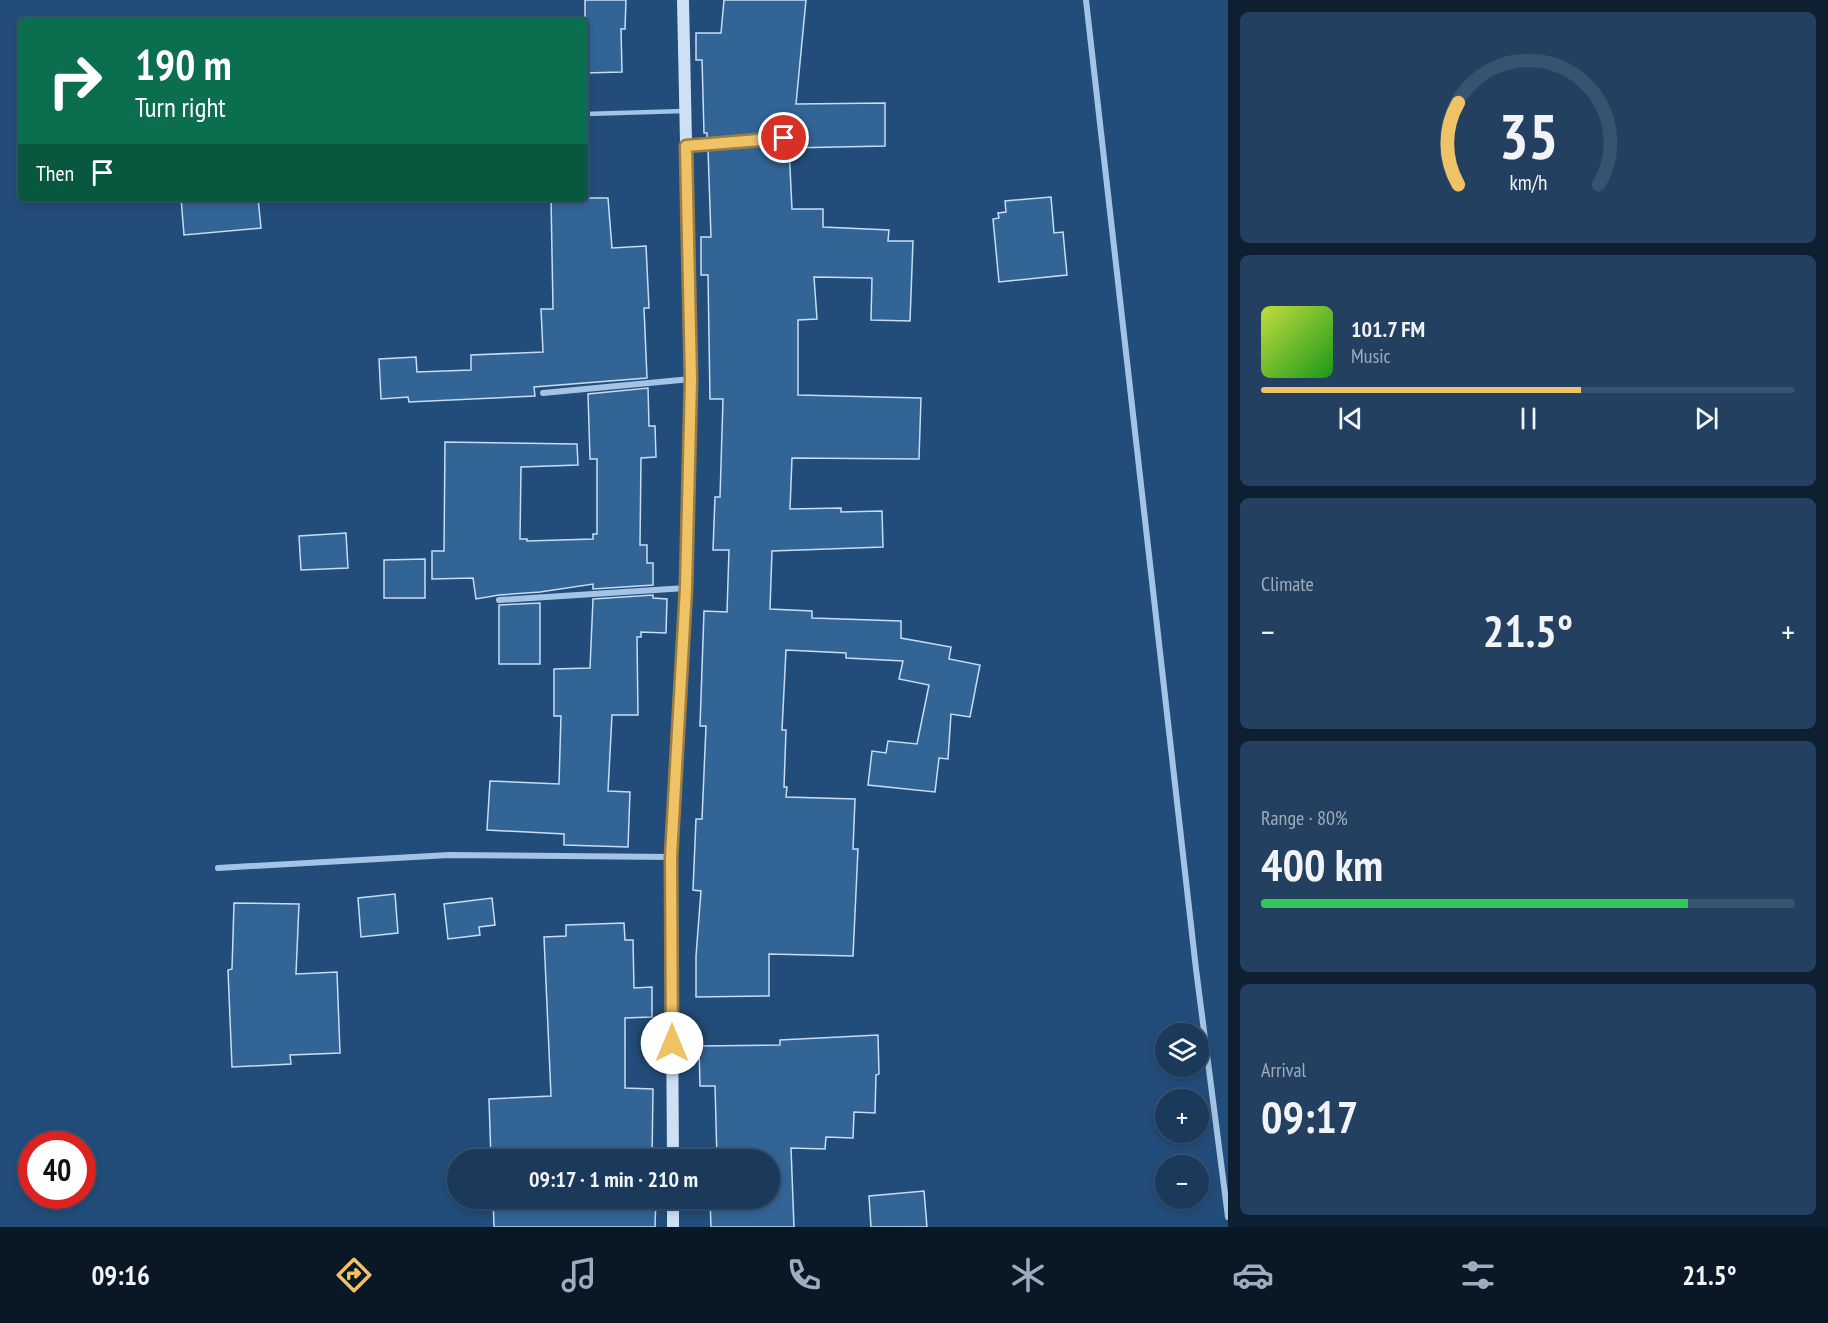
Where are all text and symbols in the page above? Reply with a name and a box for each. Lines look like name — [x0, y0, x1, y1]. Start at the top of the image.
text: 190 m — [135, 37, 232, 92]
icon: right — [36, 42, 114, 120]
text: Turn right — [135, 90, 226, 124]
text: 35 — [1498, 95, 1558, 176]
pin — [758, 112, 809, 163]
icon: arrive — [767, 121, 800, 154]
icon: arrive — [86, 156, 119, 189]
text: Then — [36, 159, 74, 187]
text: km/h — [1509, 168, 1547, 196]
text: 101.7 FM — [1351, 315, 1425, 343]
text: Music — [1351, 343, 1391, 369]
icon: previous — [1334, 402, 1367, 435]
icon: pause — [1512, 402, 1545, 435]
icon: next — [1690, 402, 1723, 435]
text: Climate — [1261, 571, 1314, 597]
text: 21.5° — [1483, 601, 1573, 659]
text: − — [1261, 610, 1275, 653]
text: + — [1781, 610, 1795, 653]
text: Range · 80% — [1261, 805, 1348, 831]
text: 400 km — [1261, 835, 1383, 893]
position arrow — [640, 1011, 704, 1075]
map controls — [1155, 1023, 1209, 1209]
button: layers — [1155, 1023, 1209, 1077]
text: Arrival — [1261, 1057, 1306, 1083]
text: 09:17 — [1261, 1087, 1358, 1145]
button: + — [1155, 1089, 1209, 1143]
speed limit sign: 40 — [18, 1131, 96, 1209]
button: − — [1155, 1155, 1209, 1209]
text: 09:17 · 1 min · 210 m — [529, 1165, 698, 1193]
icon: directions — [333, 1254, 375, 1296]
icon: music — [558, 1254, 600, 1296]
icon: phone — [783, 1254, 825, 1296]
icon: climate — [1007, 1254, 1049, 1296]
icon: car — [1232, 1254, 1274, 1296]
icon: filters — [1457, 1254, 1499, 1296]
text: 09:16 — [91, 1258, 150, 1292]
text: 21.5° — [1682, 1258, 1736, 1292]

